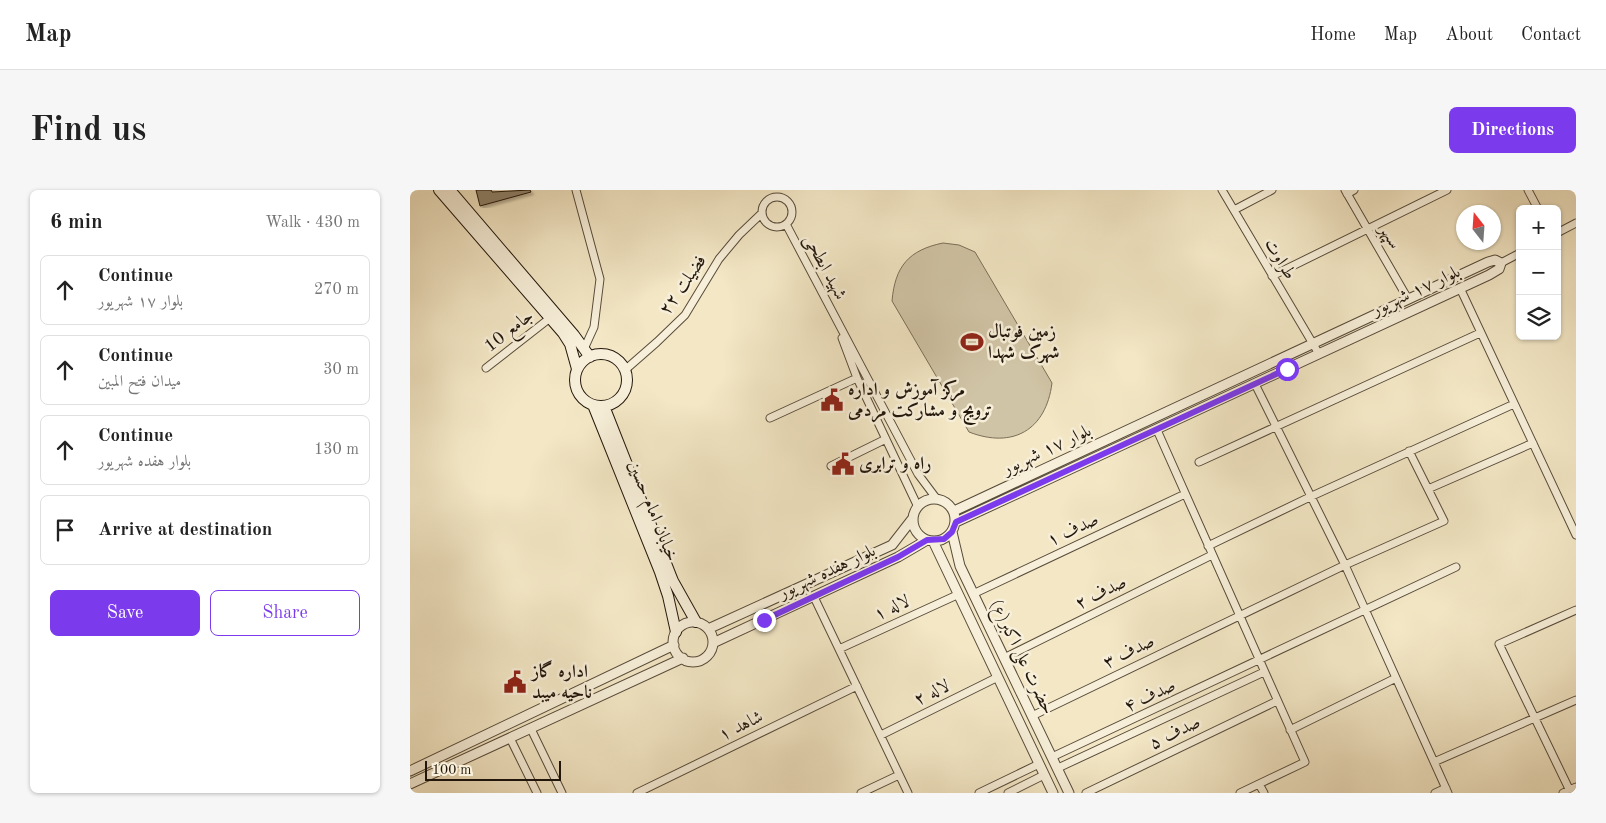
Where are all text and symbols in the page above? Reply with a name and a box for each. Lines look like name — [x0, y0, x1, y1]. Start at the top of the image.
text: Map — [25, 23, 72, 47]
text: Home — [1310, 26, 1356, 44]
text: Map — [1384, 26, 1417, 44]
text: About — [1445, 26, 1493, 44]
text: Contact — [1521, 26, 1581, 44]
button: Directions — [1449, 107, 1576, 153]
text: Find us — [30, 113, 146, 148]
north arrow — [1456, 205, 1501, 250]
map controls — [1516, 205, 1561, 340]
button: + — [1516, 205, 1561, 250]
text: 6 min — [50, 212, 103, 233]
text: Walk · 430 m — [265, 215, 360, 231]
street label: سپهر — [1373, 220, 1404, 253]
street label: شهید ابطحی — [799, 231, 850, 304]
street label: طراوت — [1259, 235, 1299, 284]
button: − — [1516, 250, 1561, 295]
street label: فضیلت ۲۲ — [656, 252, 710, 318]
street label: بلوار ۱۷ شهریور — [1367, 263, 1464, 322]
text: Continue — [98, 267, 173, 286]
icon: ahead — [51, 276, 79, 304]
text: 270 m — [314, 282, 359, 298]
text: بلوار ۱۷ شهریور — [98, 294, 183, 310]
button: layers — [1516, 295, 1561, 340]
street label: جامع 10 — [481, 306, 541, 360]
place label: زمین فوتبال شهرک شهدا — [988, 322, 1060, 364]
sports icon: زمین فوتبال شهرک شهدا — [959, 329, 985, 355]
text: Continue — [98, 347, 173, 366]
icon: ahead — [51, 356, 79, 384]
route start — [1276, 358, 1299, 381]
text: 30 m — [323, 362, 359, 378]
text: میدان فتح المبین — [98, 374, 181, 390]
place label: مرکز آموزش و اداره ترویج و مشارکت مردمی — [847, 378, 992, 425]
public building icon: مرکز آموزش و اداره ترویج و مشارکت مردمی — [819, 387, 845, 413]
street label: بلوار ۱۷ شهریور — [998, 422, 1095, 481]
text: Continue — [98, 427, 173, 446]
icon: ahead — [51, 436, 79, 464]
text: 130 m — [314, 442, 359, 458]
public building icon: راه و ترابری — [830, 451, 856, 477]
text: بلوار هفده شهریور — [98, 454, 191, 470]
place label: راه و ترابری — [859, 455, 931, 474]
street label: خیابان امام حسین — [619, 458, 681, 566]
street label: صدف ۱ — [1045, 510, 1101, 550]
icon: arrive — [51, 516, 79, 544]
text: Arrive at destination — [98, 521, 272, 540]
street label: بلوار هفده شهریور — [774, 542, 879, 605]
street label: صدف ۲ — [1073, 573, 1129, 613]
button: Save — [50, 590, 200, 636]
button: Share — [210, 590, 360, 636]
street label: لاله ۱ — [871, 592, 913, 624]
street label: حضرت علی اکبر(ع) — [982, 596, 1058, 719]
route end — [753, 609, 776, 632]
street label: صدف ۳ — [1101, 632, 1157, 672]
place label: اداره گاز ناحیه میبد — [530, 660, 592, 703]
public building icon: اداره گاز ناحیه میبد — [502, 669, 528, 695]
street label: صدف ۴ — [1122, 676, 1178, 716]
street label: لاله ۲ — [911, 677, 953, 709]
street label: شاهد ۱ — [716, 708, 766, 744]
street label: صدف ۵ — [1147, 713, 1203, 753]
scale bar — [425, 758, 561, 781]
text: 100 m — [432, 763, 471, 777]

